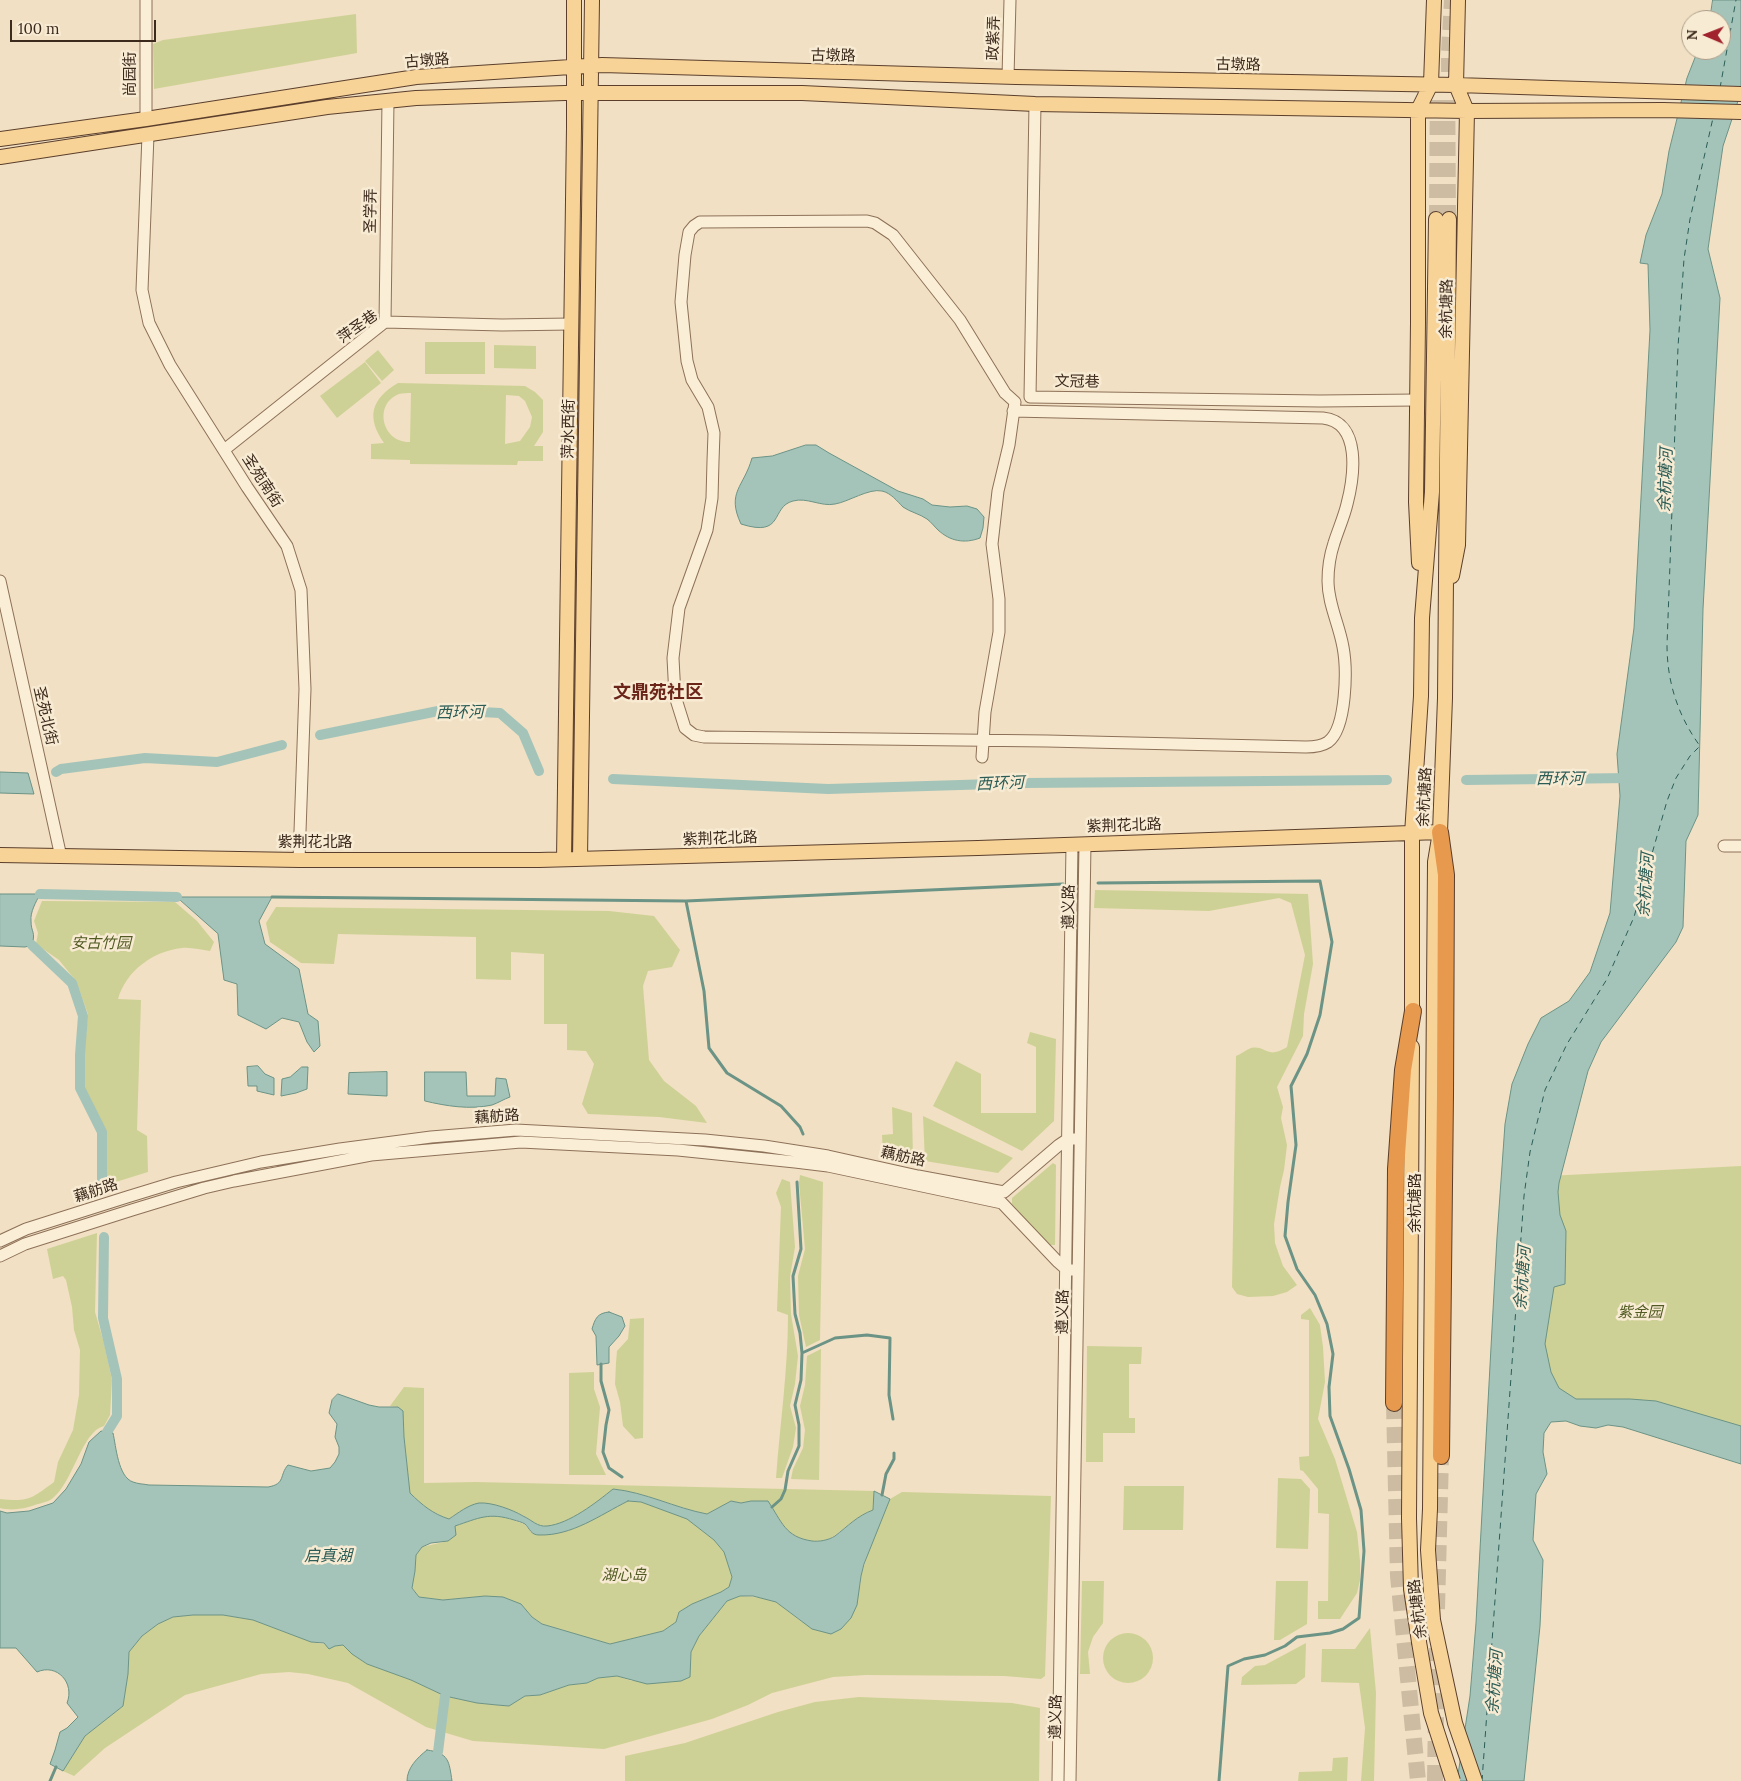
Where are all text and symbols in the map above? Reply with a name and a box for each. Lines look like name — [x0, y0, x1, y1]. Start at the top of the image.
scale bar — [12, 10, 159, 42]
north arrow — [1681, 10, 1731, 60]
street label: 政紫弄 — [984, 15, 1004, 61]
text: 100 m — [18, 19, 59, 38]
text: N — [1683, 29, 1701, 40]
street label: 古墩路 — [810, 47, 856, 65]
street label: 古墩路 — [404, 50, 450, 72]
street label: 尚园街 — [122, 52, 140, 96]
street label: 古墩路 — [1215, 56, 1261, 74]
street label: 圣学弄 — [362, 188, 380, 234]
street label: 余杭塘路 — [1437, 279, 1457, 339]
street label: 萍圣巷 — [334, 307, 382, 347]
street label: 文冠巷 — [1054, 373, 1100, 391]
street label: 萍水西街 — [559, 399, 579, 459]
water label: 余杭塘河 — [1655, 448, 1677, 512]
street label: 圣苑南街 — [238, 451, 286, 511]
district label: 文鼎苑社区 — [613, 682, 703, 704]
street label: 圣苑北街 — [29, 685, 61, 747]
water label: 西环河 — [436, 703, 484, 723]
street label: 余杭塘路 — [1414, 767, 1436, 827]
water label: 西环河 — [1536, 769, 1584, 789]
water label: 西环河 — [976, 774, 1024, 794]
street label: 紫荆花北路 — [1086, 816, 1162, 836]
street label: 紫荆花北路 — [682, 829, 758, 849]
street label: 紫荆花北路 — [278, 834, 352, 852]
water label: 余杭塘河 — [1634, 852, 1658, 918]
street label: 遵义路 — [1060, 884, 1078, 930]
park label: 安古竹园 — [71, 935, 131, 953]
street label: 藕舫路 — [474, 1106, 520, 1128]
street label: 藕舫路 — [879, 1144, 927, 1170]
street label: 余杭塘路 — [1407, 1173, 1425, 1233]
street label: 藕舫路 — [72, 1175, 120, 1207]
water label: 余杭塘河 — [1511, 1245, 1535, 1311]
street label: 遵义路 — [1054, 1289, 1072, 1335]
park label: 紫金园 — [1618, 1304, 1662, 1322]
water label: 启真湖 — [304, 1546, 352, 1566]
park label: 湖心岛 — [602, 1567, 646, 1585]
street label: 余杭塘路 — [1405, 1578, 1431, 1640]
water label: 余杭塘河 — [1483, 1649, 1507, 1715]
street label: 遵义路 — [1047, 1694, 1065, 1740]

